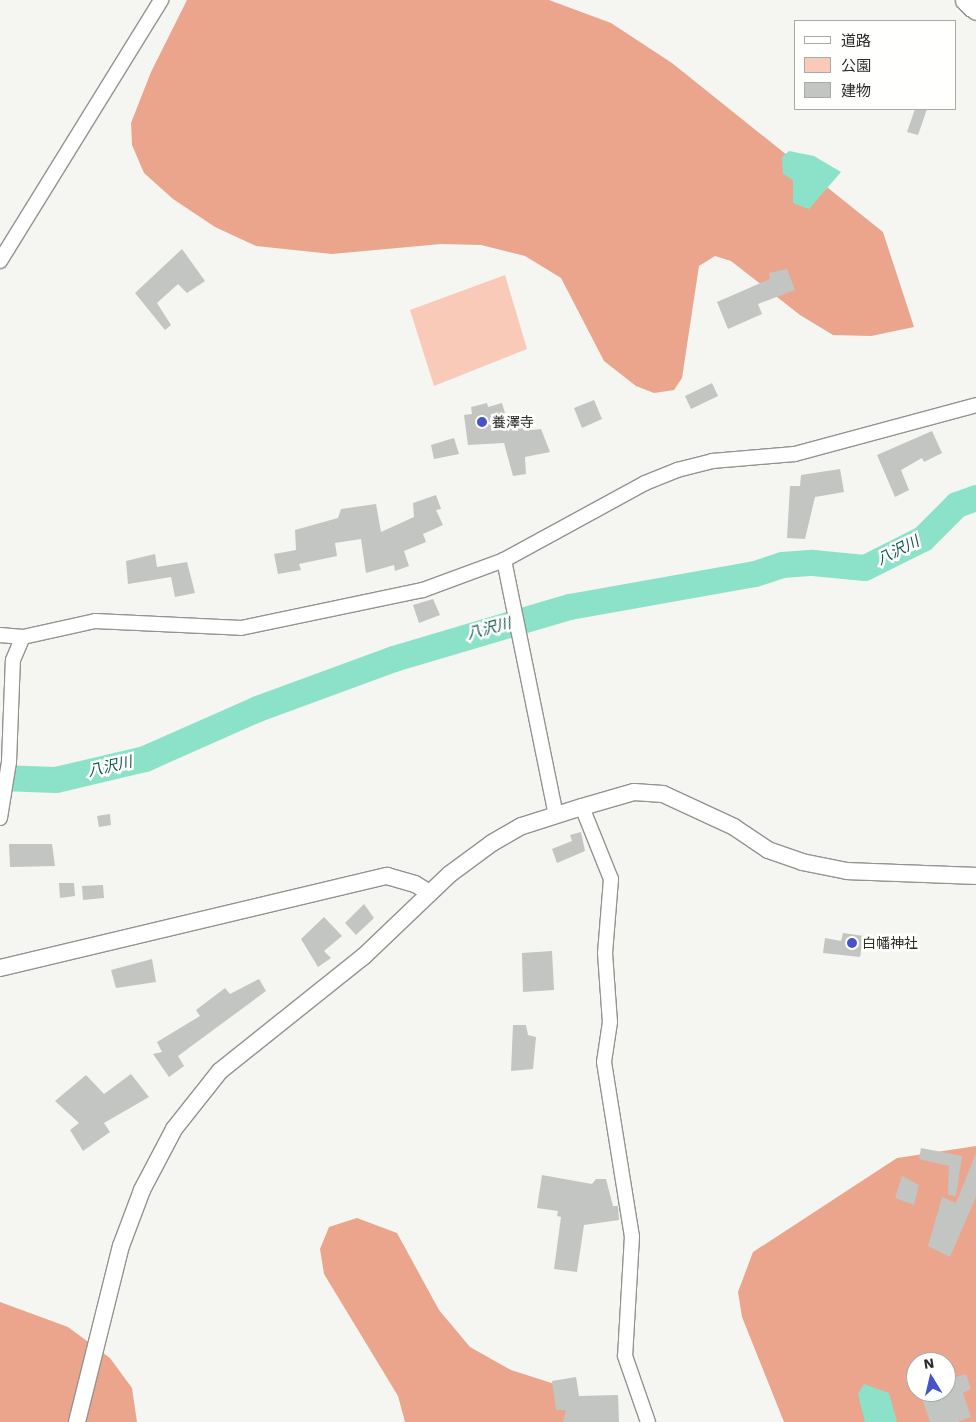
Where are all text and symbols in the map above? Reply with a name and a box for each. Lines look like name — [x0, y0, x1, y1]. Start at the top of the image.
legend — [794, 20, 956, 110]
text: 道路 — [841, 32, 871, 50]
text: 公園 — [841, 57, 871, 75]
text: 建物 — [841, 82, 871, 100]
place label: 養澤寺 — [492, 414, 534, 430]
marker: 養澤寺 — [476, 416, 488, 428]
water label: 八沢川 — [874, 533, 922, 569]
water label: 八沢川 — [465, 614, 513, 644]
water label: 八沢川 — [86, 753, 134, 781]
place label: 白幡神社 — [862, 935, 918, 951]
marker: 白幡神社 — [846, 937, 858, 949]
north arrow — [906, 1352, 956, 1402]
text: N — [922, 1354, 935, 1372]

